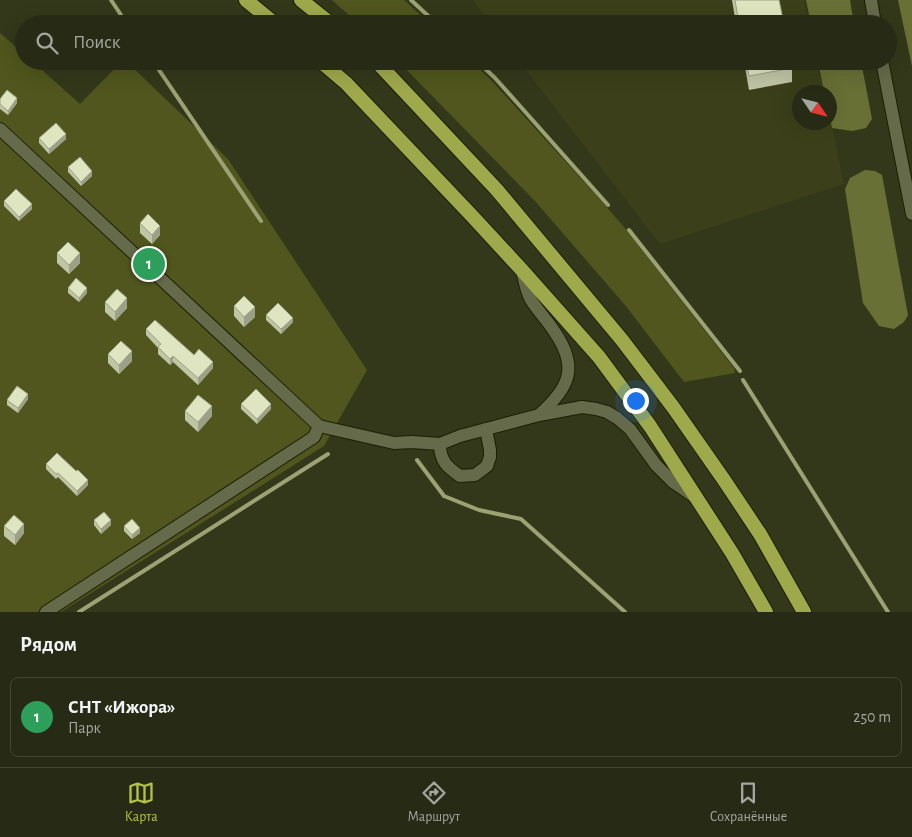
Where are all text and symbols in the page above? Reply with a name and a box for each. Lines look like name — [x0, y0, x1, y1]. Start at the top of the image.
search box — [15, 15, 897, 70]
icon: search — [33, 29, 61, 57]
text: Поиск — [73, 33, 120, 52]
north arrow — [792, 85, 837, 130]
pin: 1 — [133, 245, 165, 283]
your location — [623, 388, 649, 414]
text: Рядом — [20, 634, 77, 655]
text: СНТ «Ижора» — [68, 698, 175, 717]
text: 1 — [34, 709, 40, 725]
text: 250 m — [853, 709, 891, 725]
text: Парк — [68, 720, 101, 736]
tab: Карта — [125, 779, 158, 826]
tab: Маршрут — [407, 779, 460, 826]
tab: Сохранённые — [710, 779, 787, 826]

